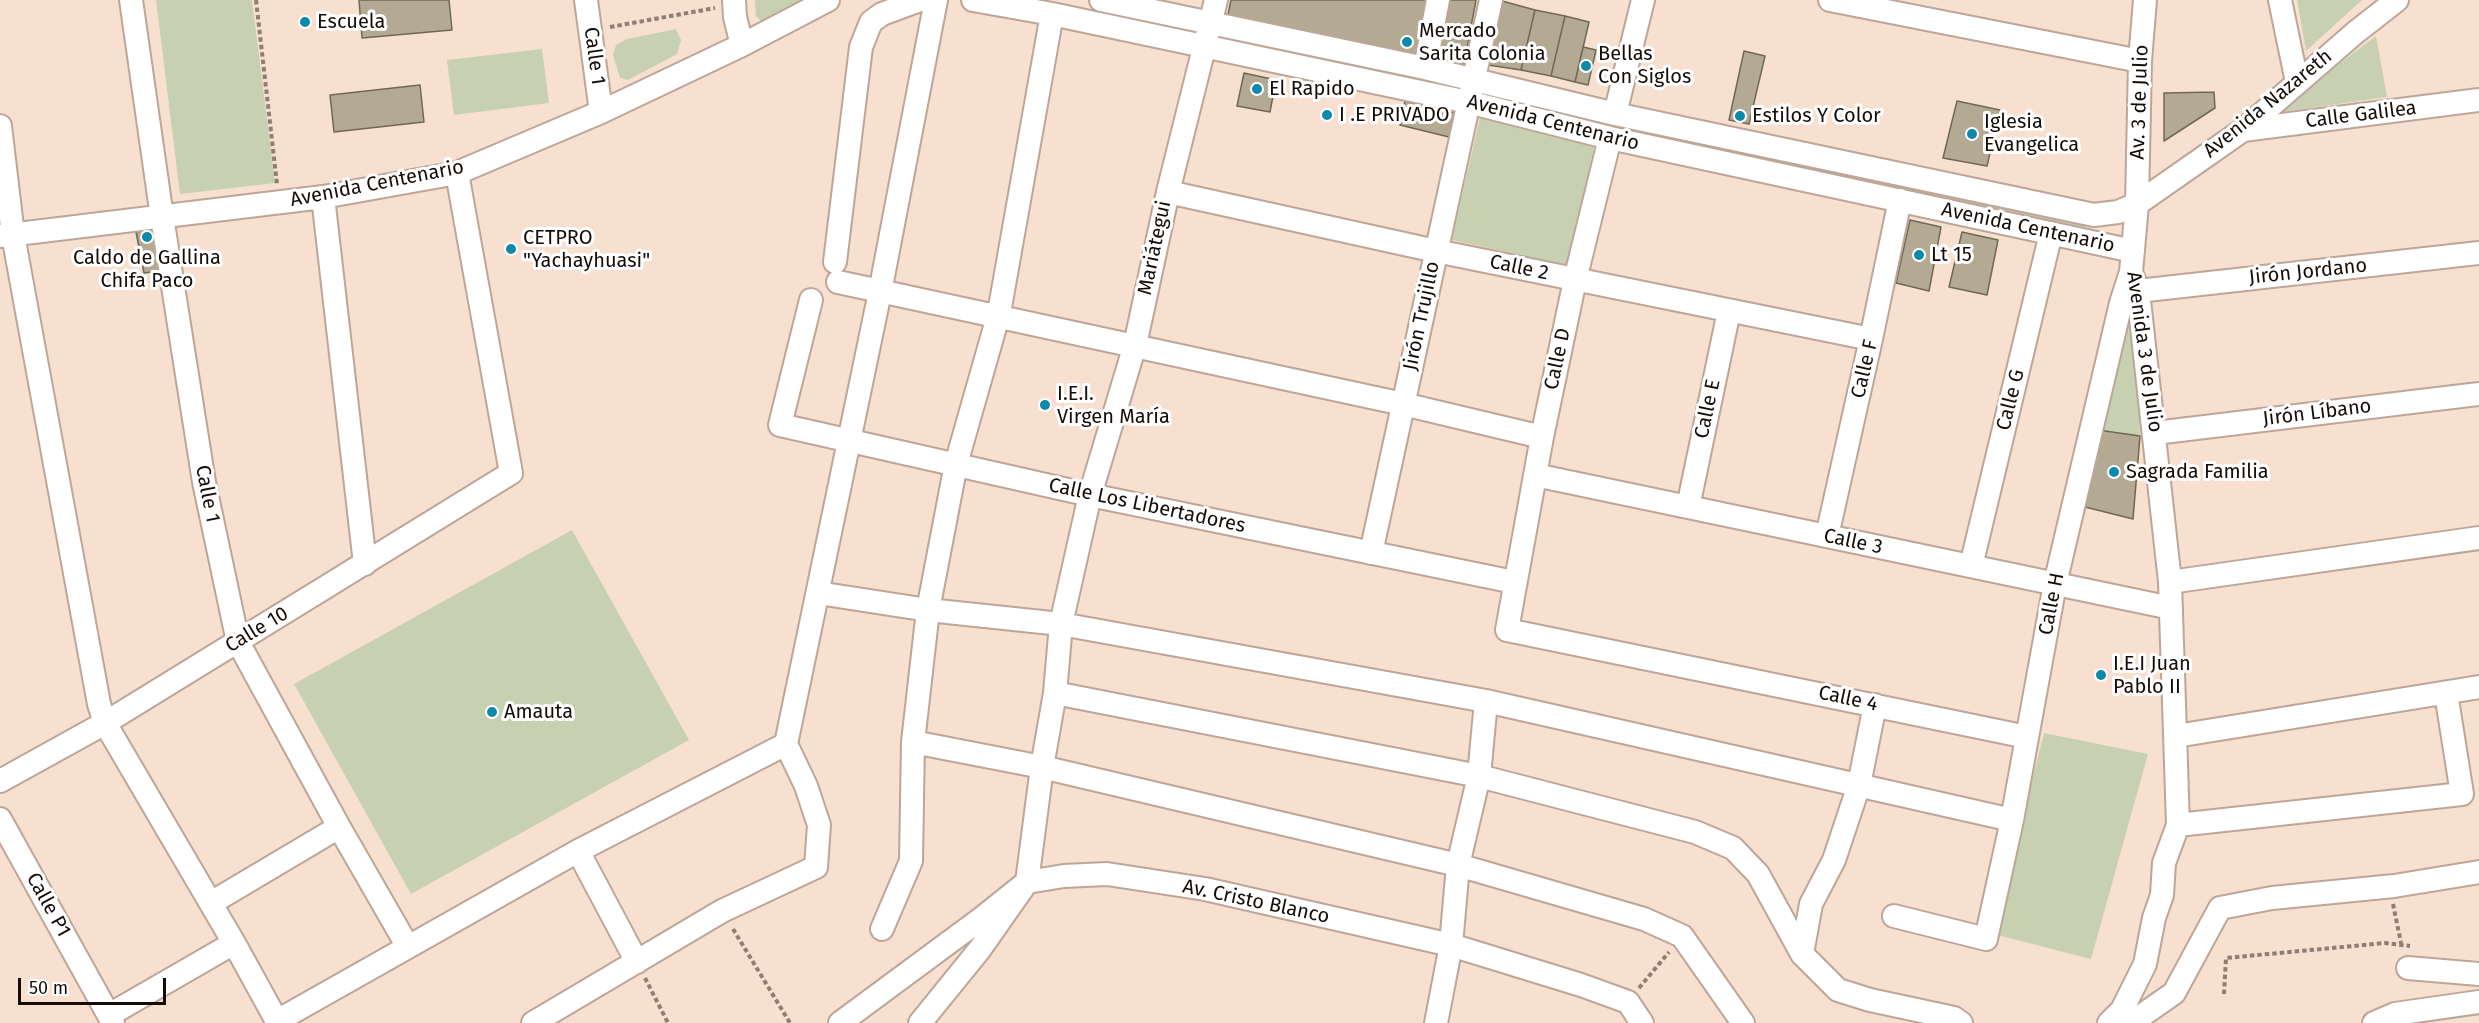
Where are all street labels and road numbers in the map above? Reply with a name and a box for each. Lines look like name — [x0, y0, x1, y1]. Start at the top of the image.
street label: Calle 1 — [578, 26, 610, 86]
street label: Av. 3 de Julio — [2126, 44, 2154, 160]
street label: Avenida Nazareth — [2199, 45, 2337, 163]
street label: Avenida Centenario — [1464, 90, 1642, 156]
street label: Calle Galilea — [2304, 96, 2418, 134]
street label: Avenida Centenario — [288, 155, 466, 213]
street label: Avenida Centenario — [1939, 198, 2117, 258]
street label: Mariátegui — [1133, 199, 1177, 297]
street label: Calle 2 — [1487, 250, 1551, 286]
street label: Jirón Jordano — [2248, 254, 2368, 290]
street label: Jirón Trujillo — [1399, 259, 1445, 373]
street label: Avenida 3 de Julio — [2121, 270, 2167, 434]
street label: Calle D — [1540, 326, 1576, 392]
street label: Calle F — [1847, 337, 1883, 401]
street label: Calle G — [1992, 367, 2030, 433]
street label: Calle E — [1690, 377, 1726, 441]
street label: Jirón Líbano — [2261, 394, 2373, 432]
street label: Calle 1 — [190, 463, 224, 525]
street label: Calle Los Libertadores — [1047, 473, 1247, 539]
street label: Calle 3 — [1821, 524, 1885, 560]
street label: Calle H — [2034, 571, 2070, 637]
street label: Calle 10 — [221, 602, 293, 658]
street label: Calle 4 — [1816, 681, 1880, 717]
street label: Calle P1 — [21, 869, 75, 941]
street label: Av. Cristo Blanco — [1180, 875, 1332, 929]

